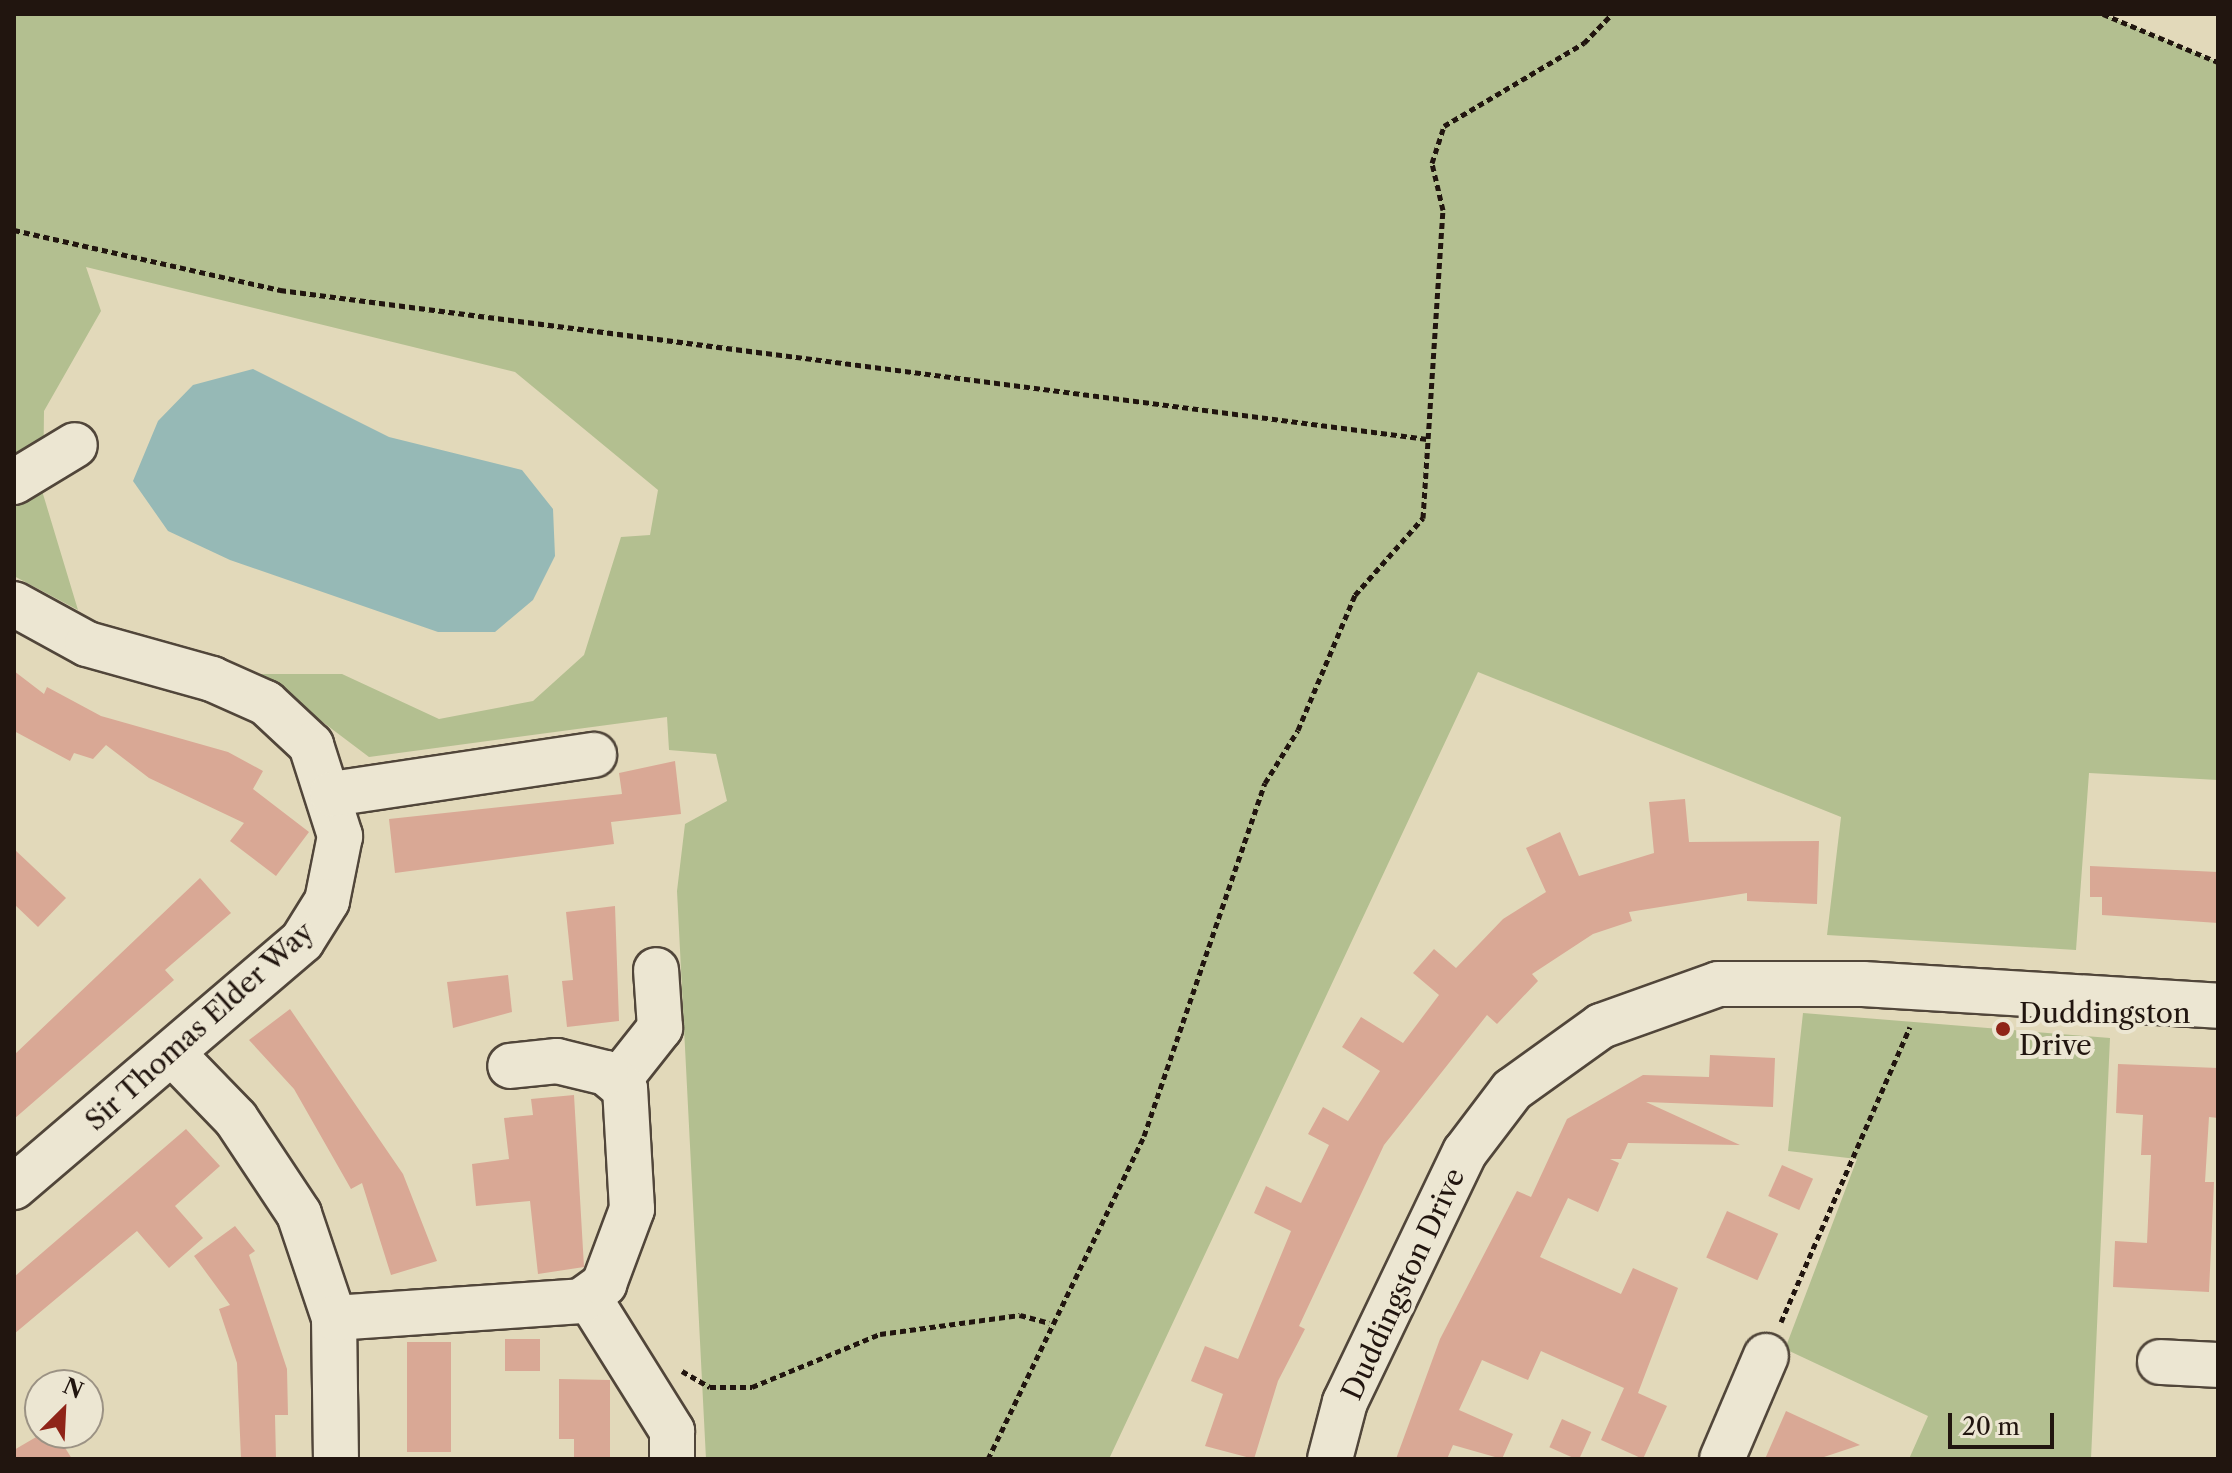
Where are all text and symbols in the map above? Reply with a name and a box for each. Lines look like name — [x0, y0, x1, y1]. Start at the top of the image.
street label: Sir Thomas Elder Way — [77, 914, 321, 1138]
place label: Duddingston Drive — [2019, 996, 2190, 1062]
marker: Duddingston Drive — [1994, 1020, 2012, 1038]
street label: Duddingston Drive — [1335, 1163, 1471, 1405]
north arrow — [24, 1369, 104, 1449]
text: N — [59, 1372, 87, 1405]
scale bar — [1952, 1397, 2058, 1447]
text: 20 m — [1962, 1412, 2020, 1441]

